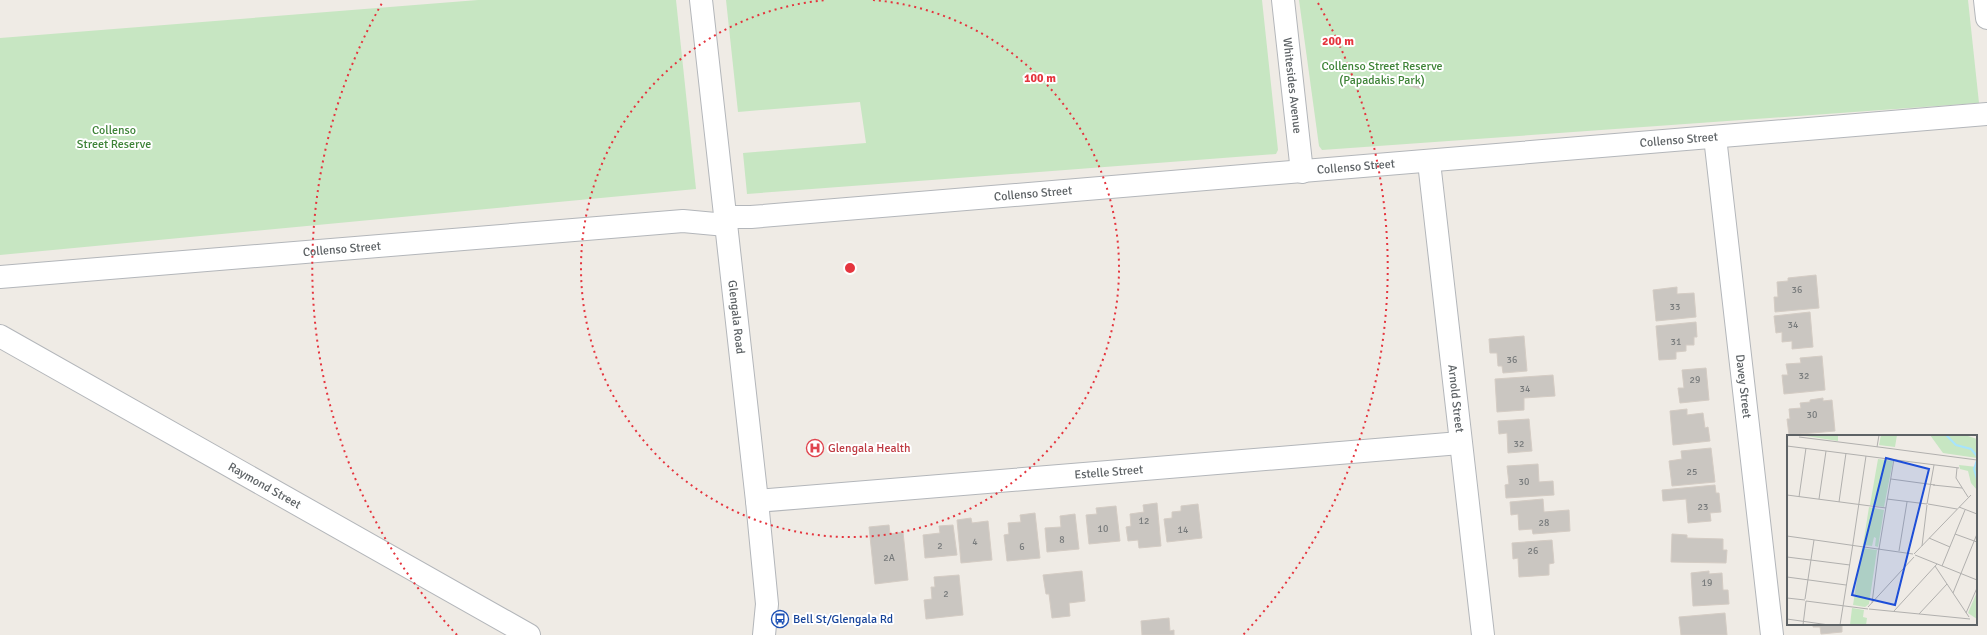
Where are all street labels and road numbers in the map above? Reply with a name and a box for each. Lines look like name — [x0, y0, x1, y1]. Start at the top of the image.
street label: Whitesides Avenue — [1279, 37, 1305, 134]
street label: Collenso Street — [1639, 129, 1718, 151]
street label: Collenso Street — [1316, 156, 1396, 178]
street label: Collenso Street — [993, 183, 1073, 205]
street label: Collenso Street — [302, 239, 382, 260]
street label: Glengala Road — [724, 279, 748, 355]
street label: Davey Street — [1732, 354, 1754, 419]
street label: Arnold Street — [1444, 364, 1467, 433]
street label: Raymond Street — [225, 459, 304, 513]
street label: Estelle Street — [1074, 462, 1144, 483]

